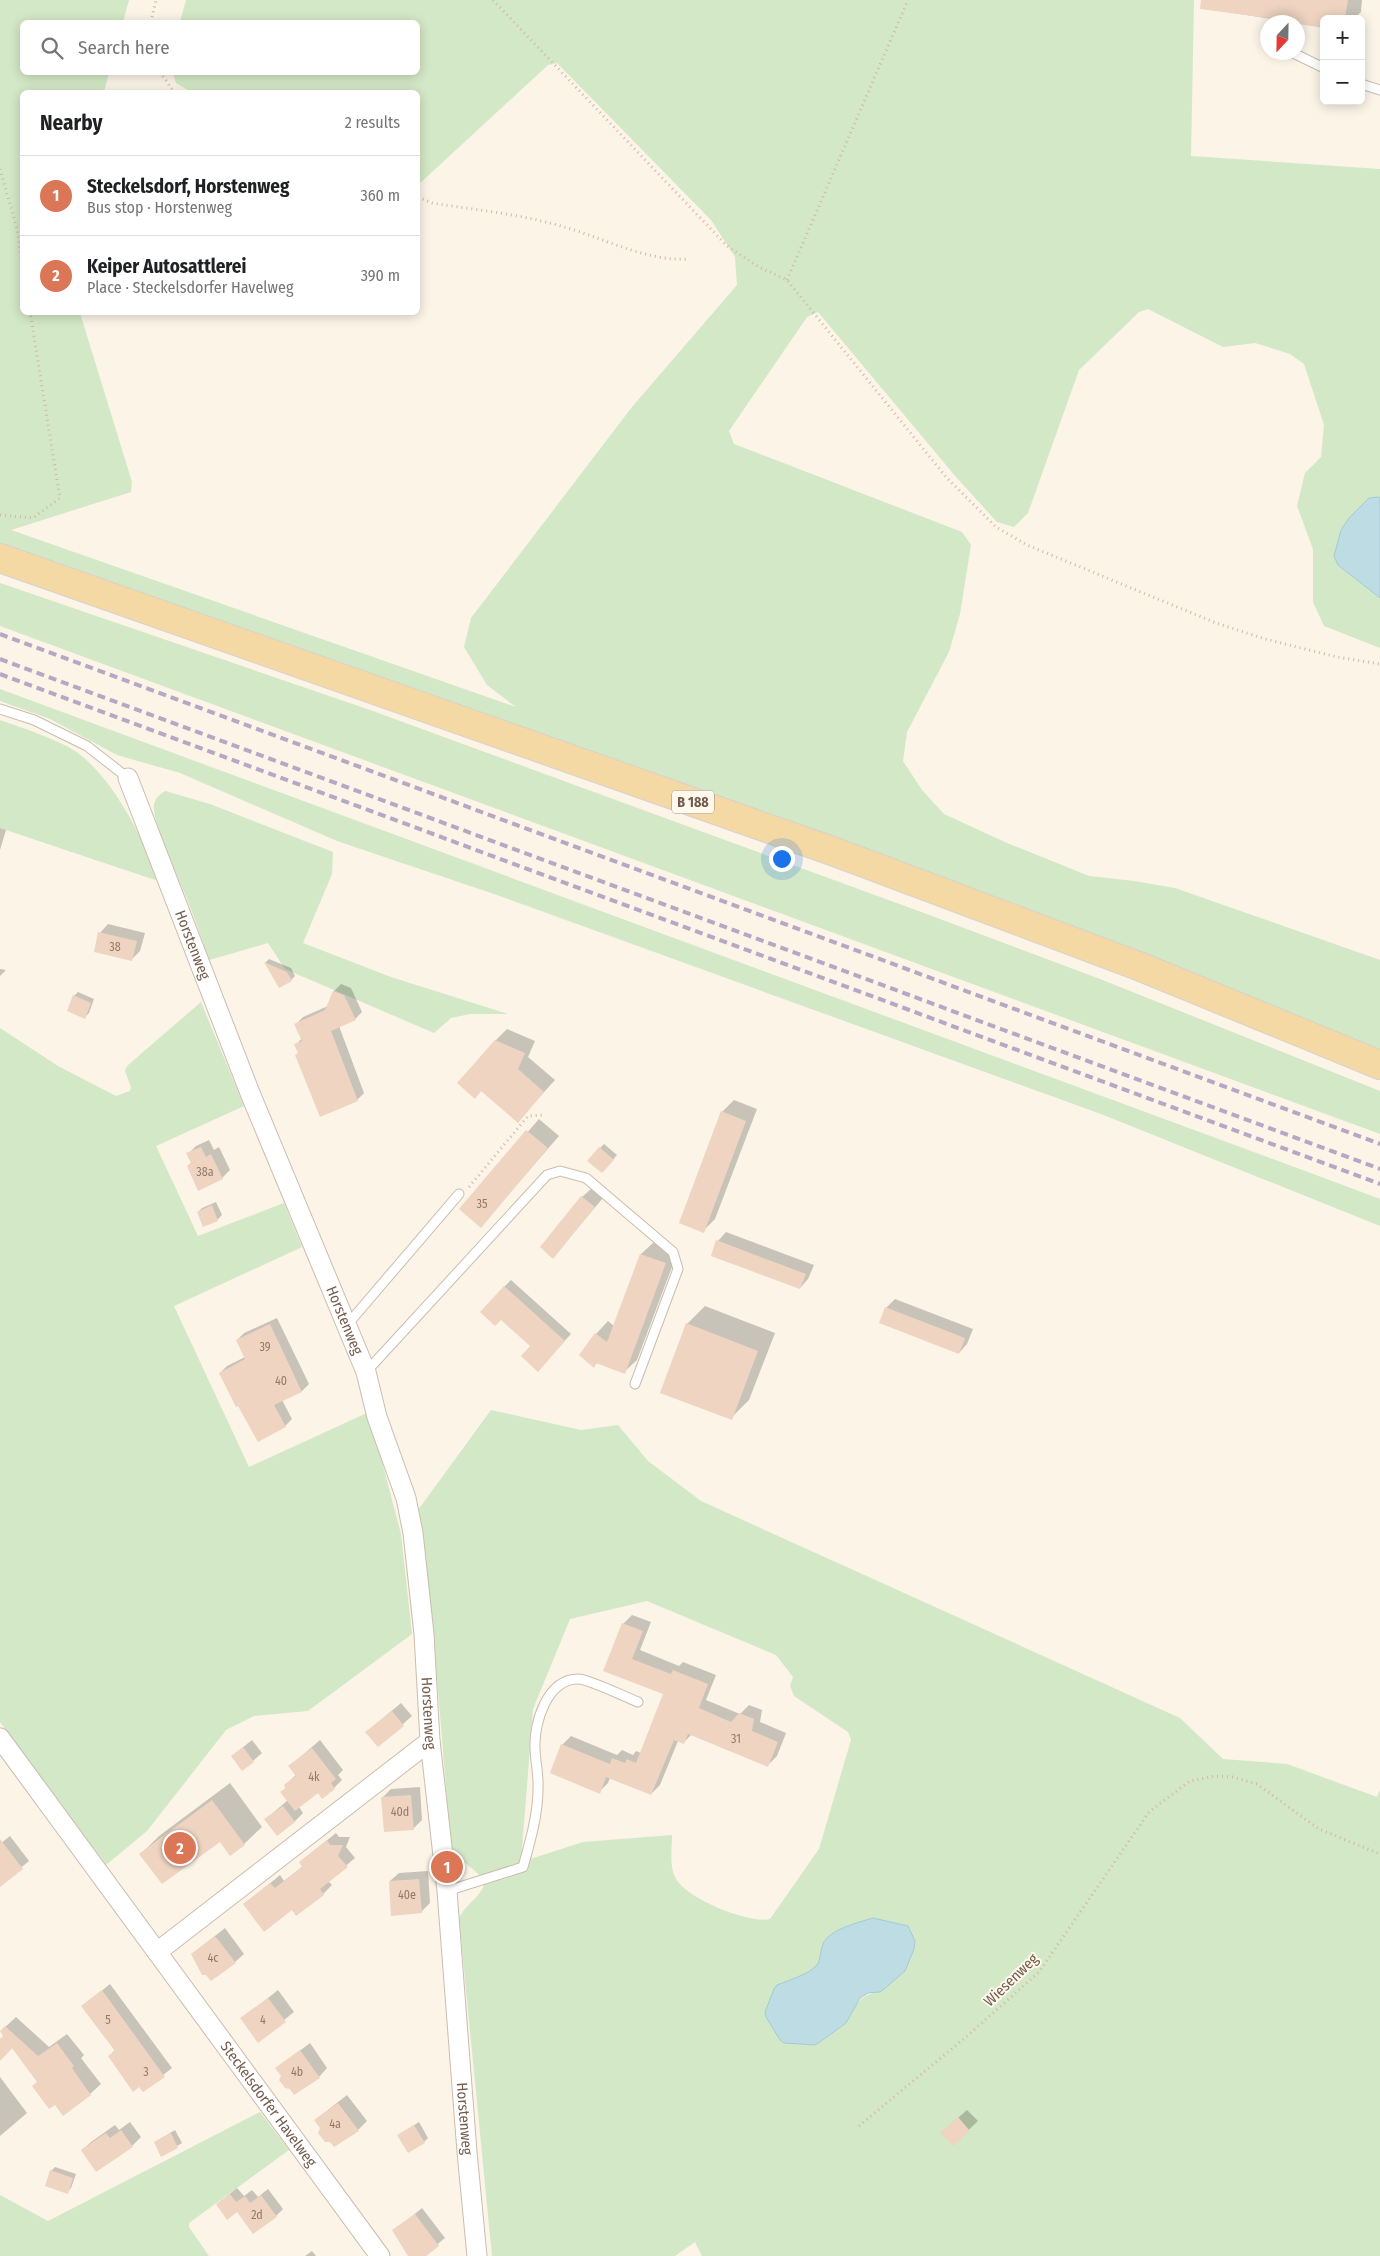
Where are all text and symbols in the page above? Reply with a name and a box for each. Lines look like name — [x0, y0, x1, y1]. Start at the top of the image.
north arrow — [1260, 15, 1305, 60]
map controls — [1320, 15, 1365, 105]
button: + — [1320, 15, 1365, 60]
search box — [20, 20, 420, 75]
icon: search — [38, 34, 66, 62]
text: Search here — [78, 36, 170, 59]
button: − — [1320, 60, 1365, 105]
text: Nearby — [40, 110, 102, 136]
text: 2 results — [345, 113, 400, 132]
text: Steckelsdorf, Horstenweg — [87, 175, 289, 198]
text: 1 — [53, 186, 59, 205]
text: 360 m — [360, 186, 400, 205]
text: Bus stop · Horstenweg — [87, 198, 232, 217]
text: Keiper Autosattlerei — [87, 255, 246, 278]
text: 2 — [52, 266, 60, 285]
text: 390 m — [361, 266, 400, 285]
text: Place · Steckelsdorfer Havelweg — [87, 278, 293, 297]
road number: B 188 — [672, 790, 714, 814]
your location — [769, 846, 795, 872]
street label: Horstenweg — [171, 908, 214, 982]
house number: 38 — [109, 940, 121, 954]
house number: 38a — [196, 1165, 214, 1179]
house number: 35 — [477, 1197, 488, 1211]
street label: Horstenweg — [322, 1283, 367, 1357]
house number: 39 — [259, 1340, 271, 1354]
house number: 40 — [275, 1374, 287, 1388]
street label: Horstenweg — [417, 1676, 440, 1751]
house number: 31 — [731, 1732, 741, 1746]
house number: 4k — [308, 1770, 320, 1784]
house number: 40d — [391, 1805, 409, 1819]
pin: 2 — [164, 1829, 196, 1867]
pin: 1 — [431, 1848, 463, 1886]
house number: 40e — [398, 1888, 416, 1902]
street label: Wiesenweg — [980, 1950, 1042, 2010]
house number: 4c — [208, 1951, 218, 1965]
house number: 5 — [105, 2013, 111, 2027]
house number: 4 — [260, 2013, 266, 2027]
street label: Steckelsdorfer Havelweg — [217, 2038, 320, 2170]
house number: 3 — [143, 2065, 149, 2079]
house number: 4b — [291, 2065, 303, 2079]
street label: Horstenweg — [453, 2082, 476, 2156]
house number: 4a — [329, 2117, 341, 2131]
house number: 2d — [251, 2208, 263, 2222]

